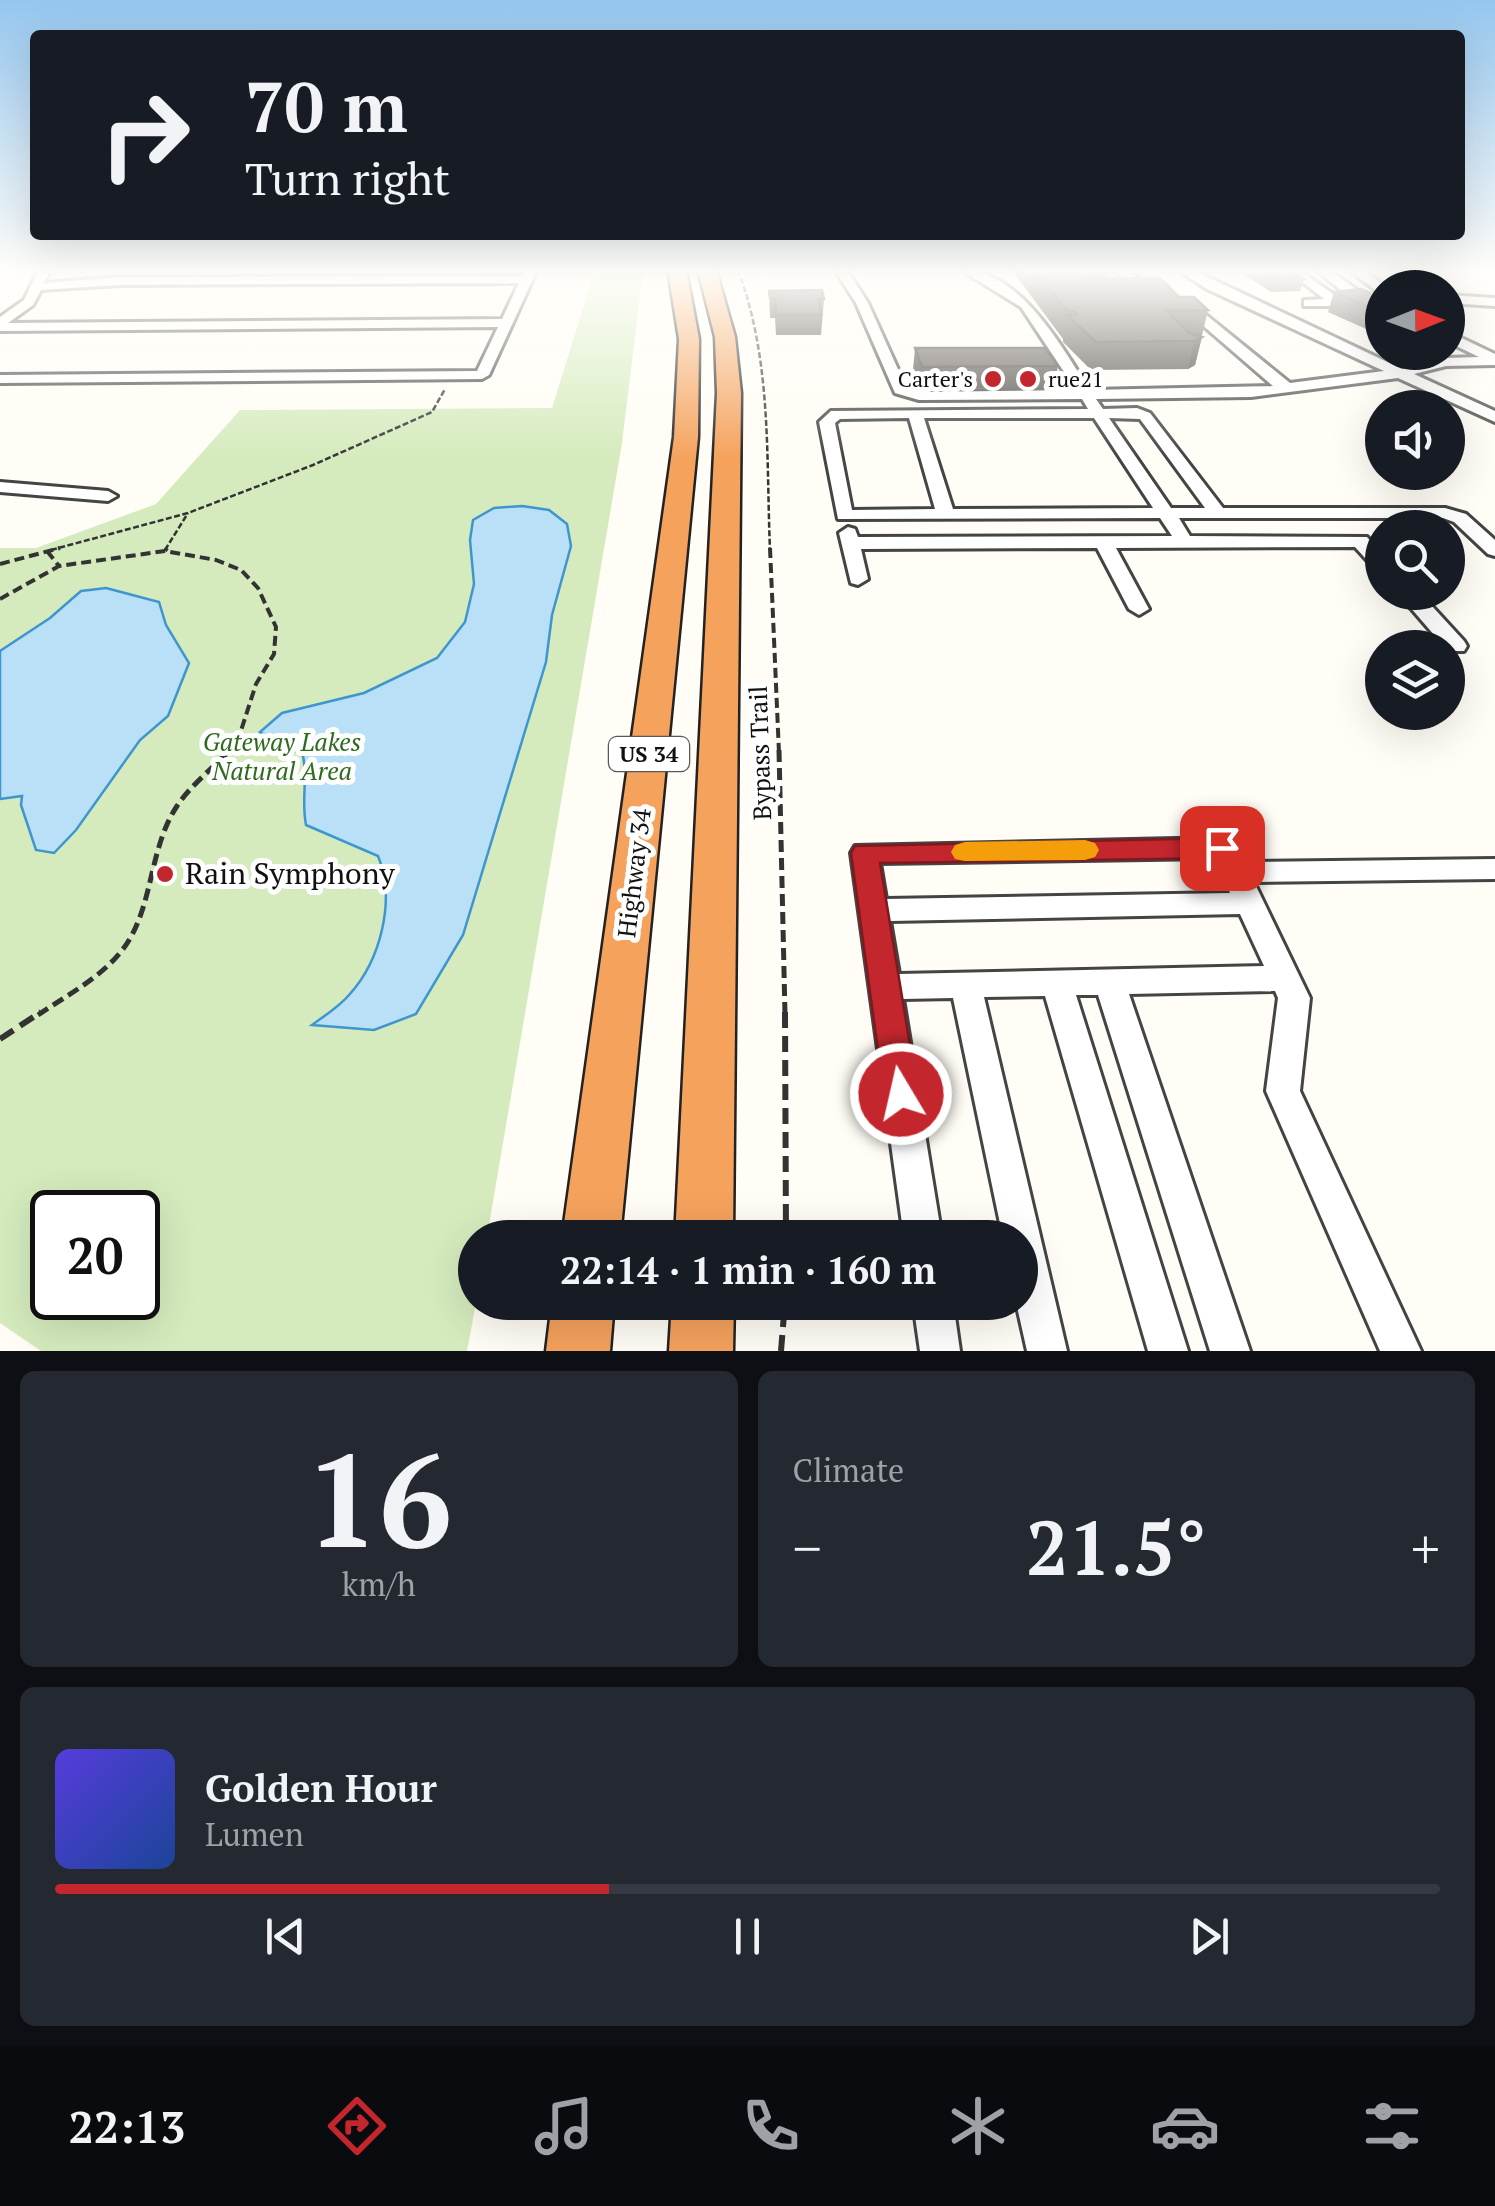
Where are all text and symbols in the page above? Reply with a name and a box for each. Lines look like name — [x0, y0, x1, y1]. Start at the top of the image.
text: 70 m — [245, 59, 408, 152]
icon: right — [80, 70, 210, 200]
text: Turn right — [245, 148, 450, 208]
north arrow — [1365, 270, 1465, 370]
map controls — [1365, 270, 1465, 730]
place label: Carter's — [898, 364, 973, 393]
place label: rue21 — [1048, 364, 1104, 393]
marker: Carter's — [982, 368, 1004, 390]
marker: rue21 — [1017, 368, 1039, 390]
button: sound — [1365, 390, 1465, 490]
button: search — [1365, 510, 1465, 610]
button: layers — [1365, 630, 1465, 730]
street label: Bypass Trail — [741, 685, 778, 821]
park label: Gateway Lakes Natural Area — [203, 725, 361, 787]
road number: US 34 — [609, 737, 689, 771]
street label: Highway 34 — [609, 806, 658, 939]
pin — [1180, 806, 1265, 891]
icon: arrive — [1195, 821, 1250, 876]
place label: Rain Symphony — [185, 853, 396, 893]
marker: Rain Symphony — [154, 863, 176, 885]
position arrow — [849, 1042, 953, 1146]
speed limit sign: 20 — [30, 1190, 160, 1320]
text: 22:14 · 1 min · 160 m — [560, 1245, 936, 1295]
text: 16 — [305, 1412, 452, 1584]
text: Climate — [793, 1449, 904, 1491]
text: 21.5° — [1026, 1497, 1206, 1596]
text: − — [793, 1511, 822, 1584]
text: + — [1411, 1511, 1440, 1584]
text: km/h — [342, 1563, 416, 1605]
text: Golden Hour — [205, 1763, 437, 1813]
text: Lumen — [205, 1813, 304, 1855]
icon: previous — [258, 1909, 313, 1964]
icon: pause — [720, 1909, 775, 1964]
icon: next — [1182, 1909, 1237, 1964]
icon: directions — [322, 2091, 392, 2161]
icon: music — [529, 2091, 599, 2161]
icon: phone — [736, 2091, 806, 2161]
icon: climate — [943, 2091, 1013, 2161]
icon: car — [1150, 2091, 1220, 2161]
icon: filters — [1357, 2091, 1427, 2161]
text: 22:13 — [68, 2096, 186, 2156]

